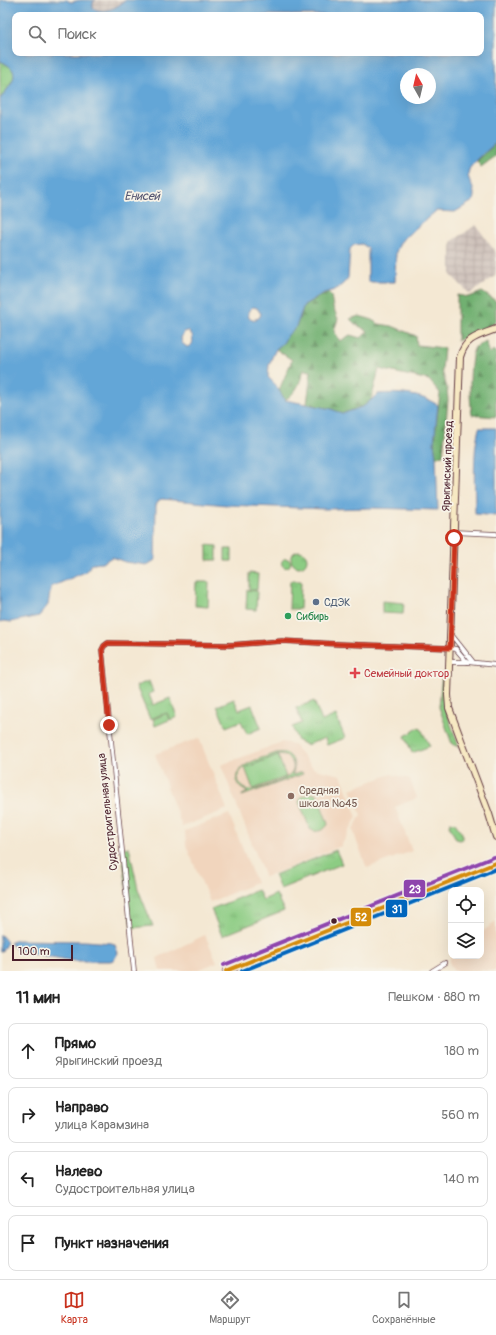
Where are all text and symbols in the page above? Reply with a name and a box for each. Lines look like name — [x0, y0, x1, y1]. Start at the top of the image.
search box — [12, 12, 484, 56]
icon: search — [26, 23, 48, 45]
text: Поиск — [58, 25, 97, 44]
north arrow — [400, 68, 436, 104]
water label: Енисей — [124, 189, 161, 204]
street label: Ярыгинский проезд — [439, 420, 456, 512]
route start — [445, 529, 463, 547]
place label: СДЭК — [324, 596, 350, 609]
marker: СДЭК — [311, 597, 321, 607]
place label: Сибирь — [296, 610, 329, 623]
marker: Сибирь — [283, 611, 293, 621]
marker: Семейный доктор — [349, 667, 361, 679]
place label: Семейный доктор — [364, 667, 449, 680]
route end — [100, 716, 118, 734]
street label: Судостроительная улица — [95, 752, 120, 871]
place label: Средняя школа №45 — [299, 784, 357, 810]
marker: Средняя школа №45 — [286, 791, 296, 801]
line badge: 23 — [403, 879, 426, 898]
text: 23 — [409, 883, 421, 896]
map controls — [448, 887, 484, 959]
button: locate — [448, 887, 484, 923]
line badge: 31 — [385, 899, 408, 918]
text: 31 — [392, 903, 402, 916]
line badge: 52 — [350, 907, 372, 927]
text: 52 — [355, 911, 367, 924]
unlabelled marker — [329, 916, 339, 926]
button: layers — [448, 923, 484, 959]
scale bar — [12, 943, 73, 962]
text: 100 m — [18, 945, 49, 958]
text: 11 мин — [16, 987, 60, 1008]
text: Пешком · 880 m — [388, 989, 480, 1005]
text: Прямо — [55, 1034, 96, 1053]
icon: ahead — [17, 1040, 39, 1062]
text: 180 m — [444, 1043, 479, 1059]
text: Ярыгинский проезд — [55, 1053, 162, 1069]
text: Направо — [55, 1098, 109, 1117]
icon: right — [17, 1104, 39, 1126]
text: 560 m — [441, 1107, 479, 1123]
text: улица Карамзина — [55, 1117, 149, 1133]
text: Налево — [55, 1162, 102, 1181]
icon: left — [17, 1168, 39, 1190]
text: 140 m — [443, 1171, 479, 1187]
text: Судостроительная улица — [55, 1181, 195, 1197]
icon: arrive — [17, 1232, 39, 1254]
text: Пункт назначения — [55, 1234, 169, 1253]
tab: Карта — [61, 1289, 88, 1326]
tab: Маршрут — [209, 1289, 251, 1326]
tab: Сохранённые — [372, 1289, 435, 1326]

